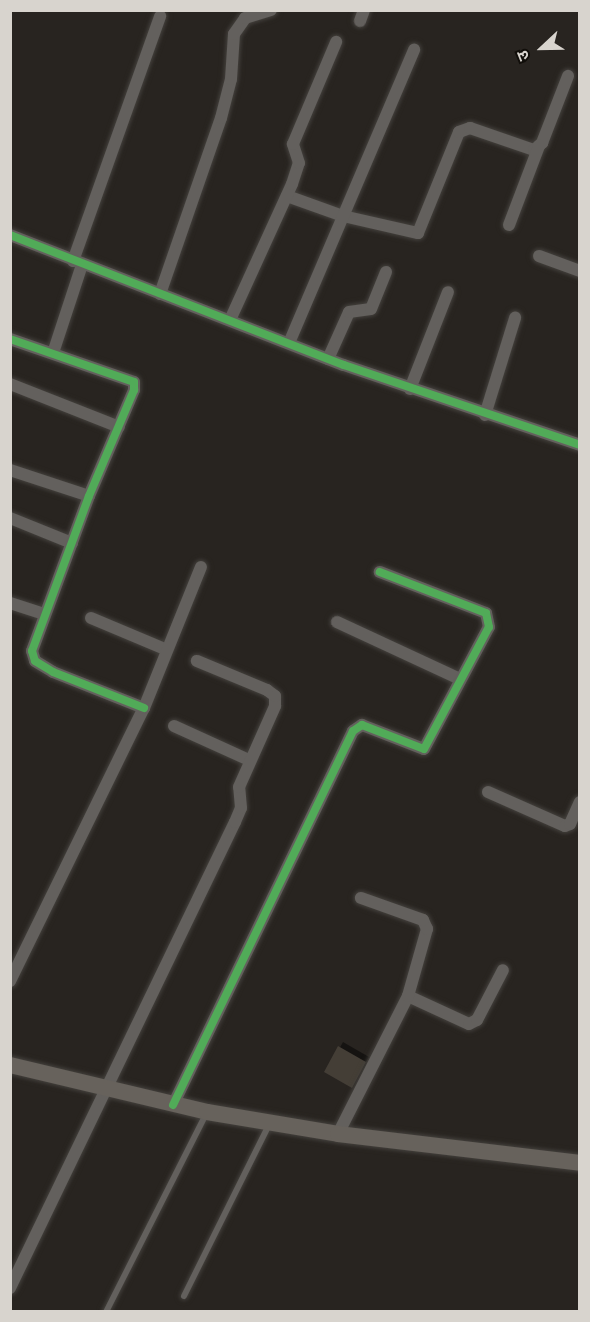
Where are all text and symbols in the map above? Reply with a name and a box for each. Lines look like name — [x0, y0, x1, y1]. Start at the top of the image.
north arrow — [512, 18, 572, 78]
text: उ — [513, 47, 536, 63]

